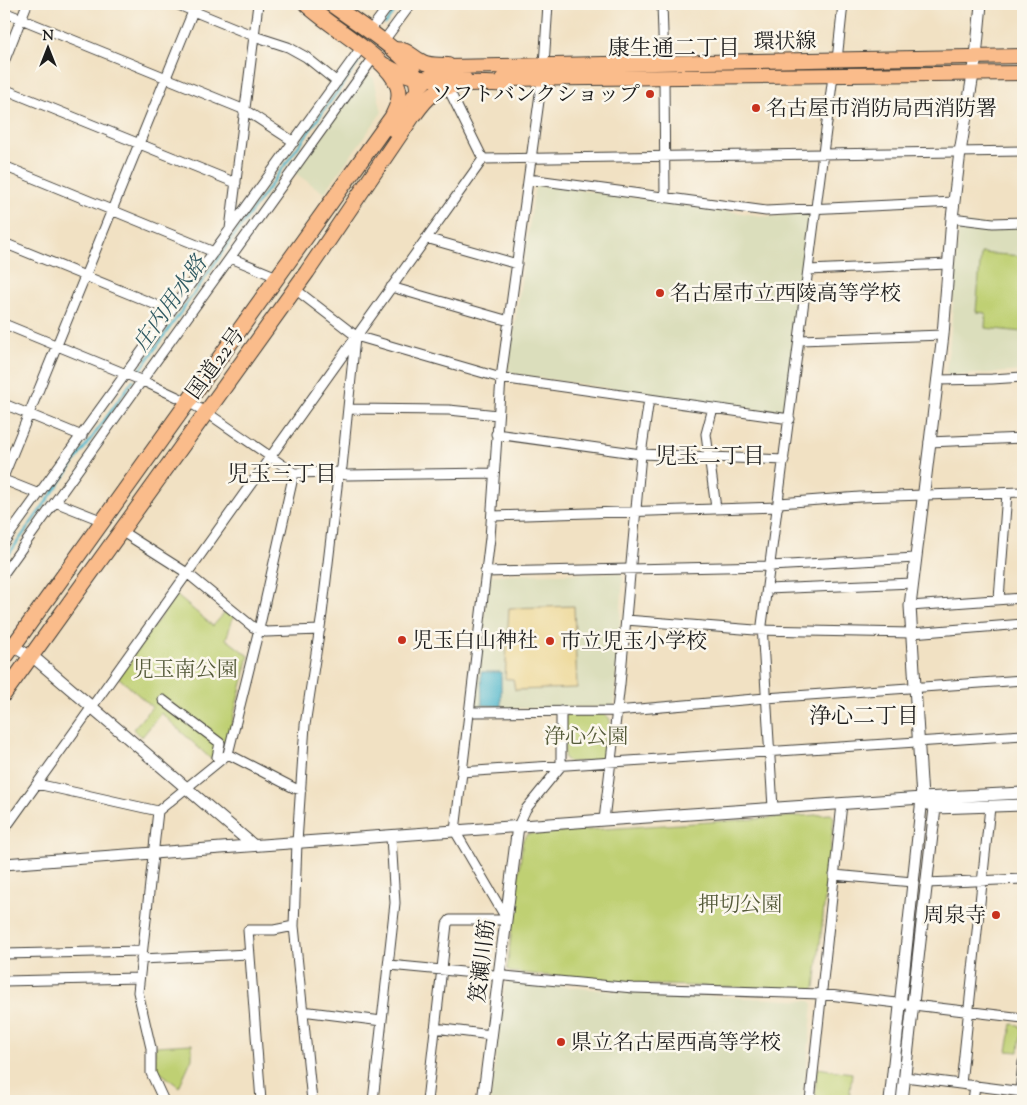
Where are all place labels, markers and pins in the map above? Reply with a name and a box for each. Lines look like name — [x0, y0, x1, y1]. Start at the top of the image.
place label: ソフトバンクショップ — [431, 81, 640, 111]
marker: ソフトバンクショップ — [644, 88, 656, 100]
place label: 名古屋市消防局西消防署 — [766, 95, 997, 125]
marker: 名古屋市消防局西消防署 — [750, 102, 762, 114]
place label: 名古屋市立西陵高等学校 — [670, 280, 901, 310]
marker: 名古屋市立西陵高等学校 — [654, 287, 666, 299]
place label: 児玉白山神社 — [412, 627, 538, 657]
place label: 市立児玉小学校 — [560, 628, 707, 658]
marker: 児玉白山神社 — [396, 634, 408, 646]
marker: 市立児玉小学校 — [544, 635, 556, 647]
place label: 周泉寺 — [923, 902, 986, 932]
marker: 周泉寺 — [990, 909, 1002, 921]
place label: 県立名古屋西高等学校 — [571, 1029, 781, 1059]
marker: 県立名古屋西高等学校 — [555, 1036, 567, 1048]

